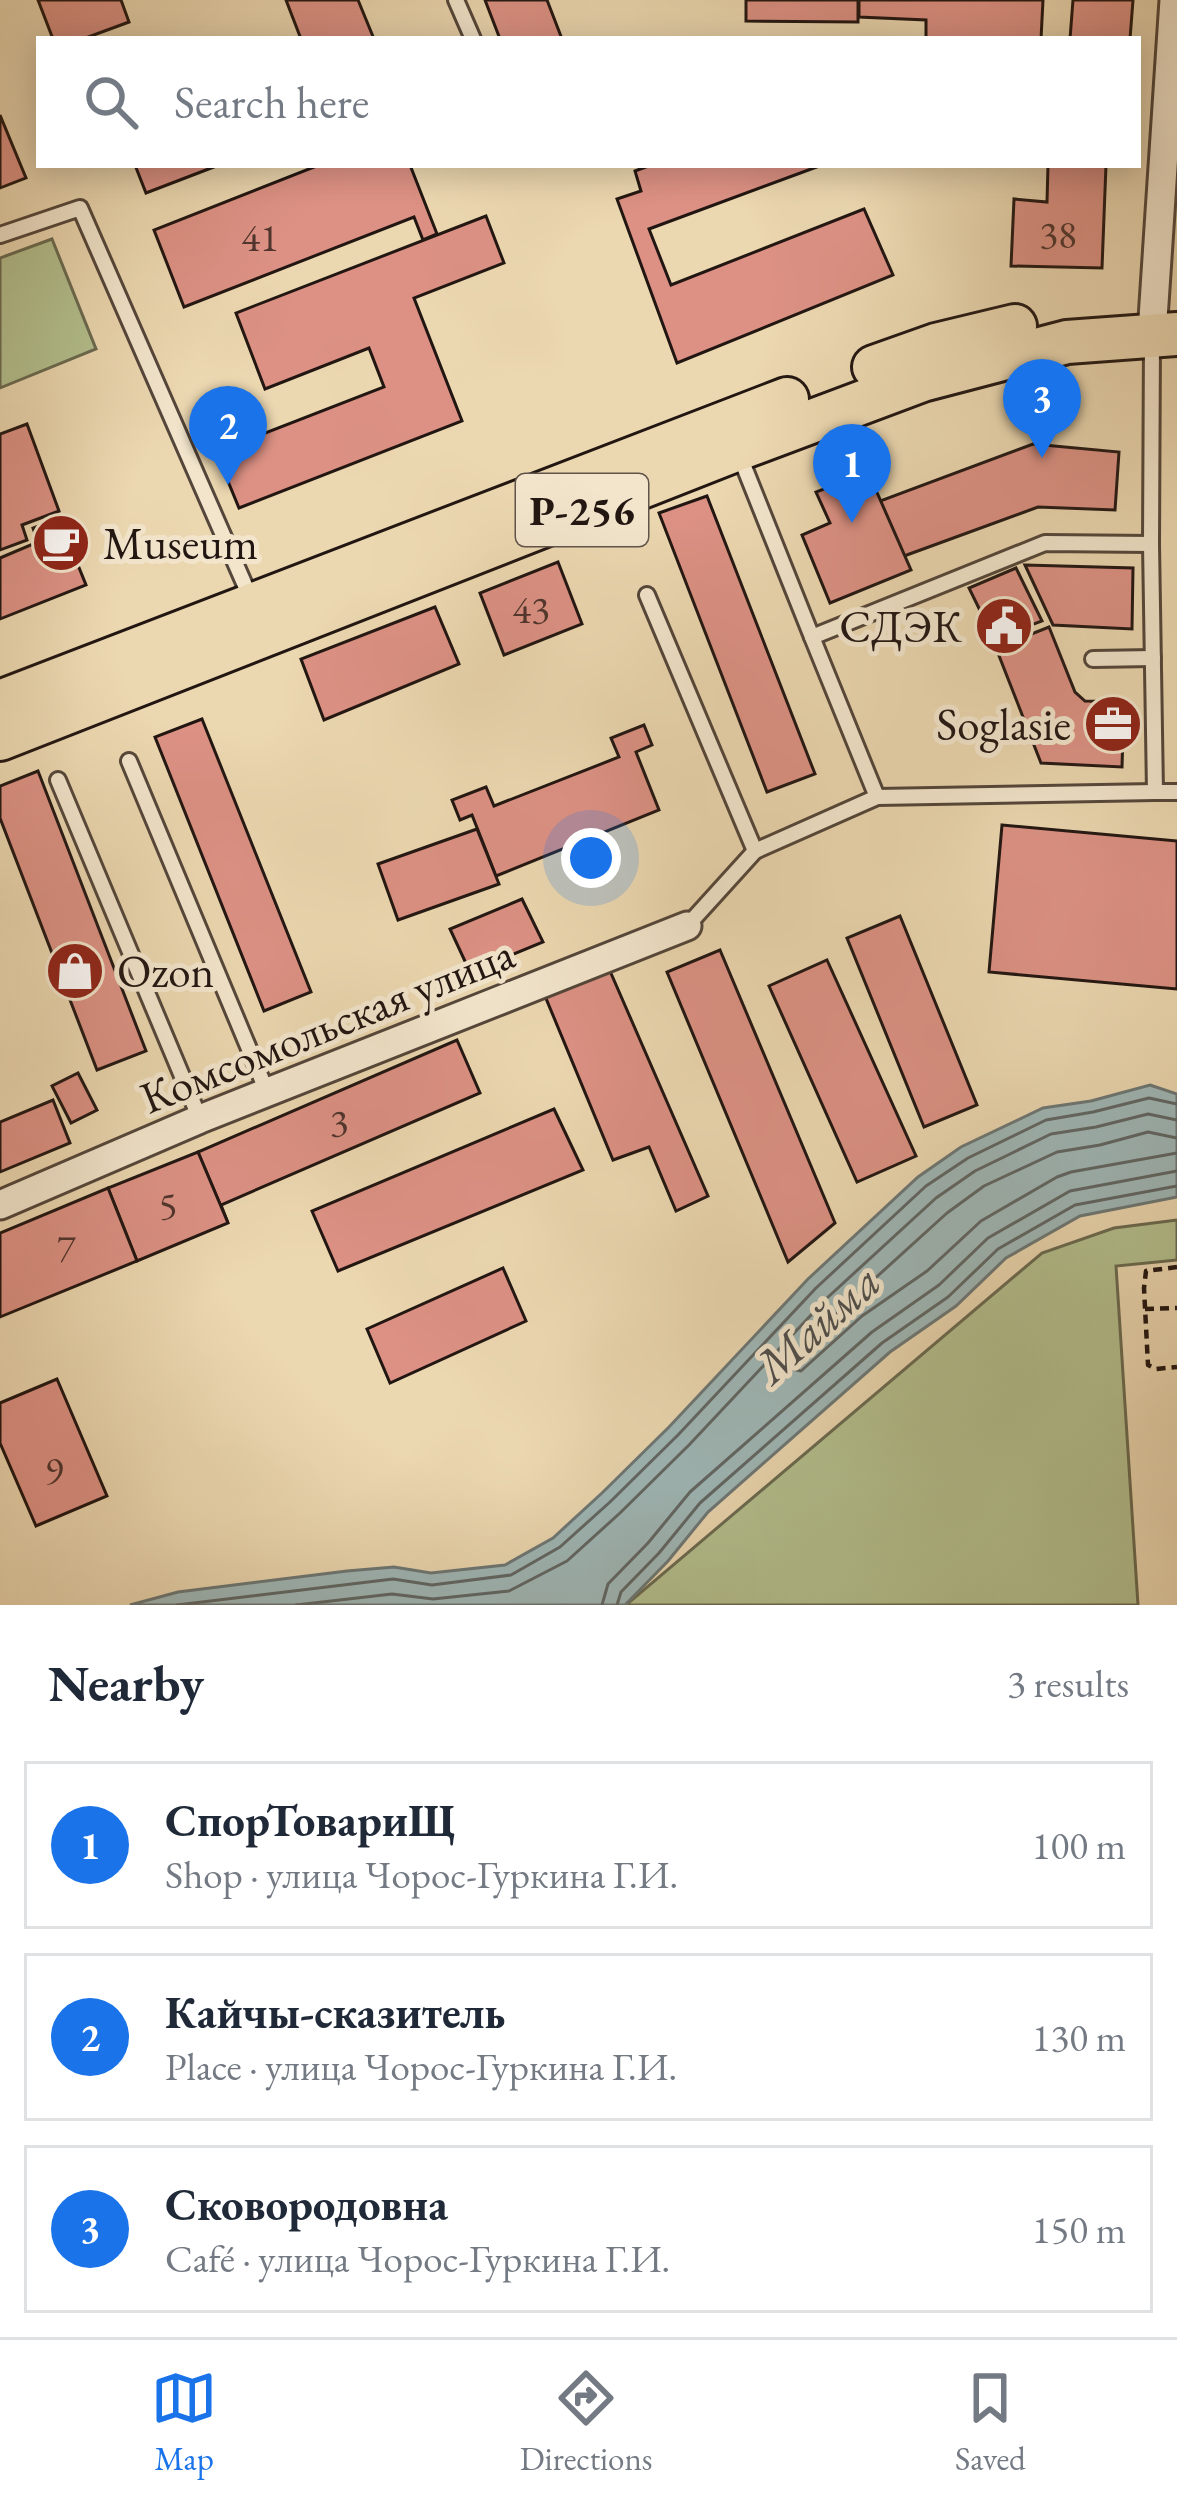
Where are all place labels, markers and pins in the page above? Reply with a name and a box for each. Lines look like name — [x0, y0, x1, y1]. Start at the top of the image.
pin: 3 — [1003, 359, 1081, 458]
pin: 2 — [189, 386, 267, 485]
pin: 1 — [813, 424, 891, 523]
cafe icon: Museum — [30, 512, 92, 574]
place label: Museum — [103, 514, 258, 572]
public building icon: СДЭК — [973, 595, 1035, 657]
place label: СДЭК — [839, 597, 962, 655]
office icon: Soglasie — [1082, 693, 1144, 755]
place label: Soglasie — [936, 695, 1071, 753]
shop icon: Ozon — [44, 940, 106, 1002]
place label: Ozon — [117, 942, 214, 1000]

